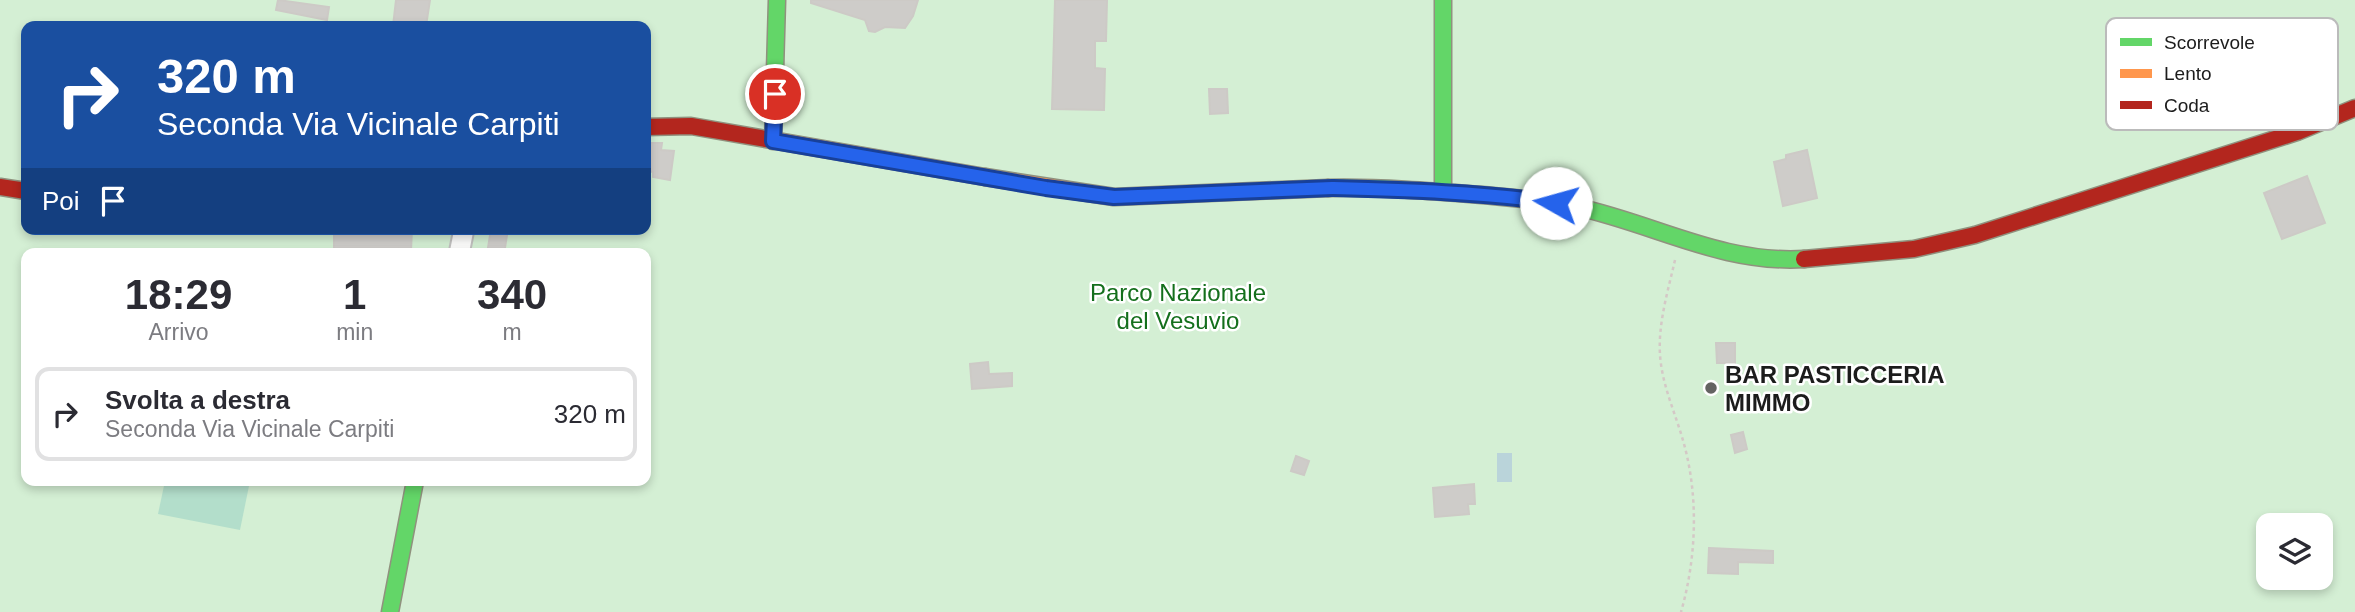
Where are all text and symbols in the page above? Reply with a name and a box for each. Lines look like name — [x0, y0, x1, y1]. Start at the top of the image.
legend — [2106, 18, 2338, 130]
text: Scorrevole — [2164, 32, 2255, 53]
icon: right — [42, 49, 133, 140]
text: 320 m — [157, 49, 296, 103]
text: Lento — [2164, 63, 2212, 84]
pin — [745, 64, 805, 124]
icon: arrive — [756, 75, 794, 113]
text: Coda — [2164, 95, 2210, 116]
text: Seconda Via Vicinale Carpiti — [157, 106, 560, 142]
position arrow — [1519, 166, 1593, 240]
icon: arrive — [94, 182, 132, 220]
text: Poi — [42, 186, 80, 216]
text: 18:29 — [125, 271, 232, 318]
text: 1 — [343, 271, 366, 318]
text: 340 — [477, 271, 547, 318]
park label: Parco Nazionale del Vesuvio — [1090, 279, 1266, 334]
text: Arrivo — [149, 319, 209, 345]
text: min — [336, 319, 373, 345]
text: m — [503, 319, 522, 345]
place label: BAR PASTICCERIA MIMMO — [1725, 361, 1945, 416]
marker: BAR PASTICCERIA MIMMO — [1703, 380, 1719, 396]
text: Svolta a destra — [105, 385, 290, 415]
icon: right — [46, 395, 84, 433]
text: 320 m — [554, 399, 626, 429]
text: Seconda Via Vicinale Carpiti — [105, 416, 394, 442]
map controls — [2256, 513, 2333, 590]
button: layers — [2256, 513, 2333, 590]

